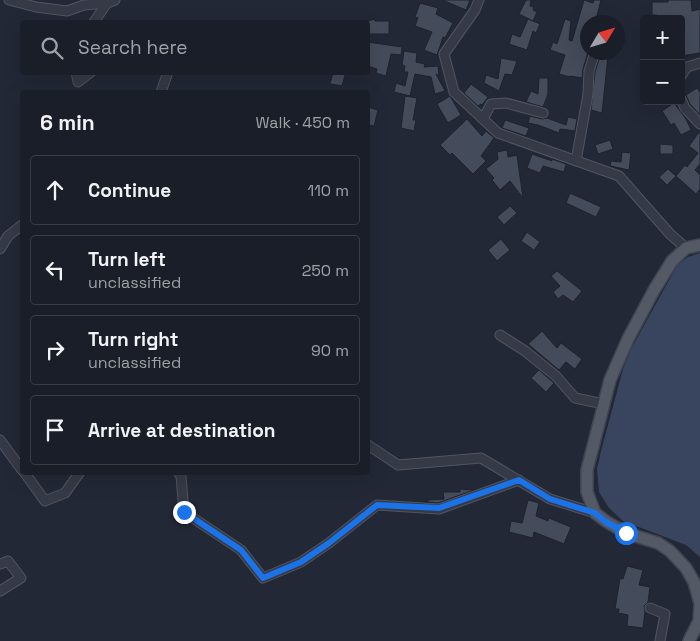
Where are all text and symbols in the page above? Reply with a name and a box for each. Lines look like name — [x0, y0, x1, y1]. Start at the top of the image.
north arrow — [580, 15, 625, 60]
map controls — [640, 15, 685, 105]
button: + — [640, 15, 685, 60]
search box — [20, 20, 370, 75]
icon: search — [38, 34, 66, 62]
text: Search here — [78, 35, 188, 60]
button: − — [640, 60, 685, 105]
text: 6 min — [40, 109, 95, 136]
text: Walk · 450 m — [256, 112, 350, 133]
icon: ahead — [41, 176, 69, 204]
text: Continue — [88, 178, 171, 203]
text: 110 m — [307, 180, 349, 201]
text: Turn left — [88, 247, 166, 272]
icon: left — [41, 256, 69, 284]
text: 250 m — [302, 260, 349, 281]
text: unclassified — [88, 272, 181, 293]
text: Turn right — [88, 327, 178, 352]
icon: right — [41, 336, 69, 364]
text: 90 m — [311, 340, 349, 361]
text: unclassified — [88, 352, 181, 373]
icon: arrive — [41, 416, 69, 444]
text: Arrive at destination — [88, 418, 276, 443]
route end — [173, 501, 196, 524]
route start — [615, 522, 638, 545]

